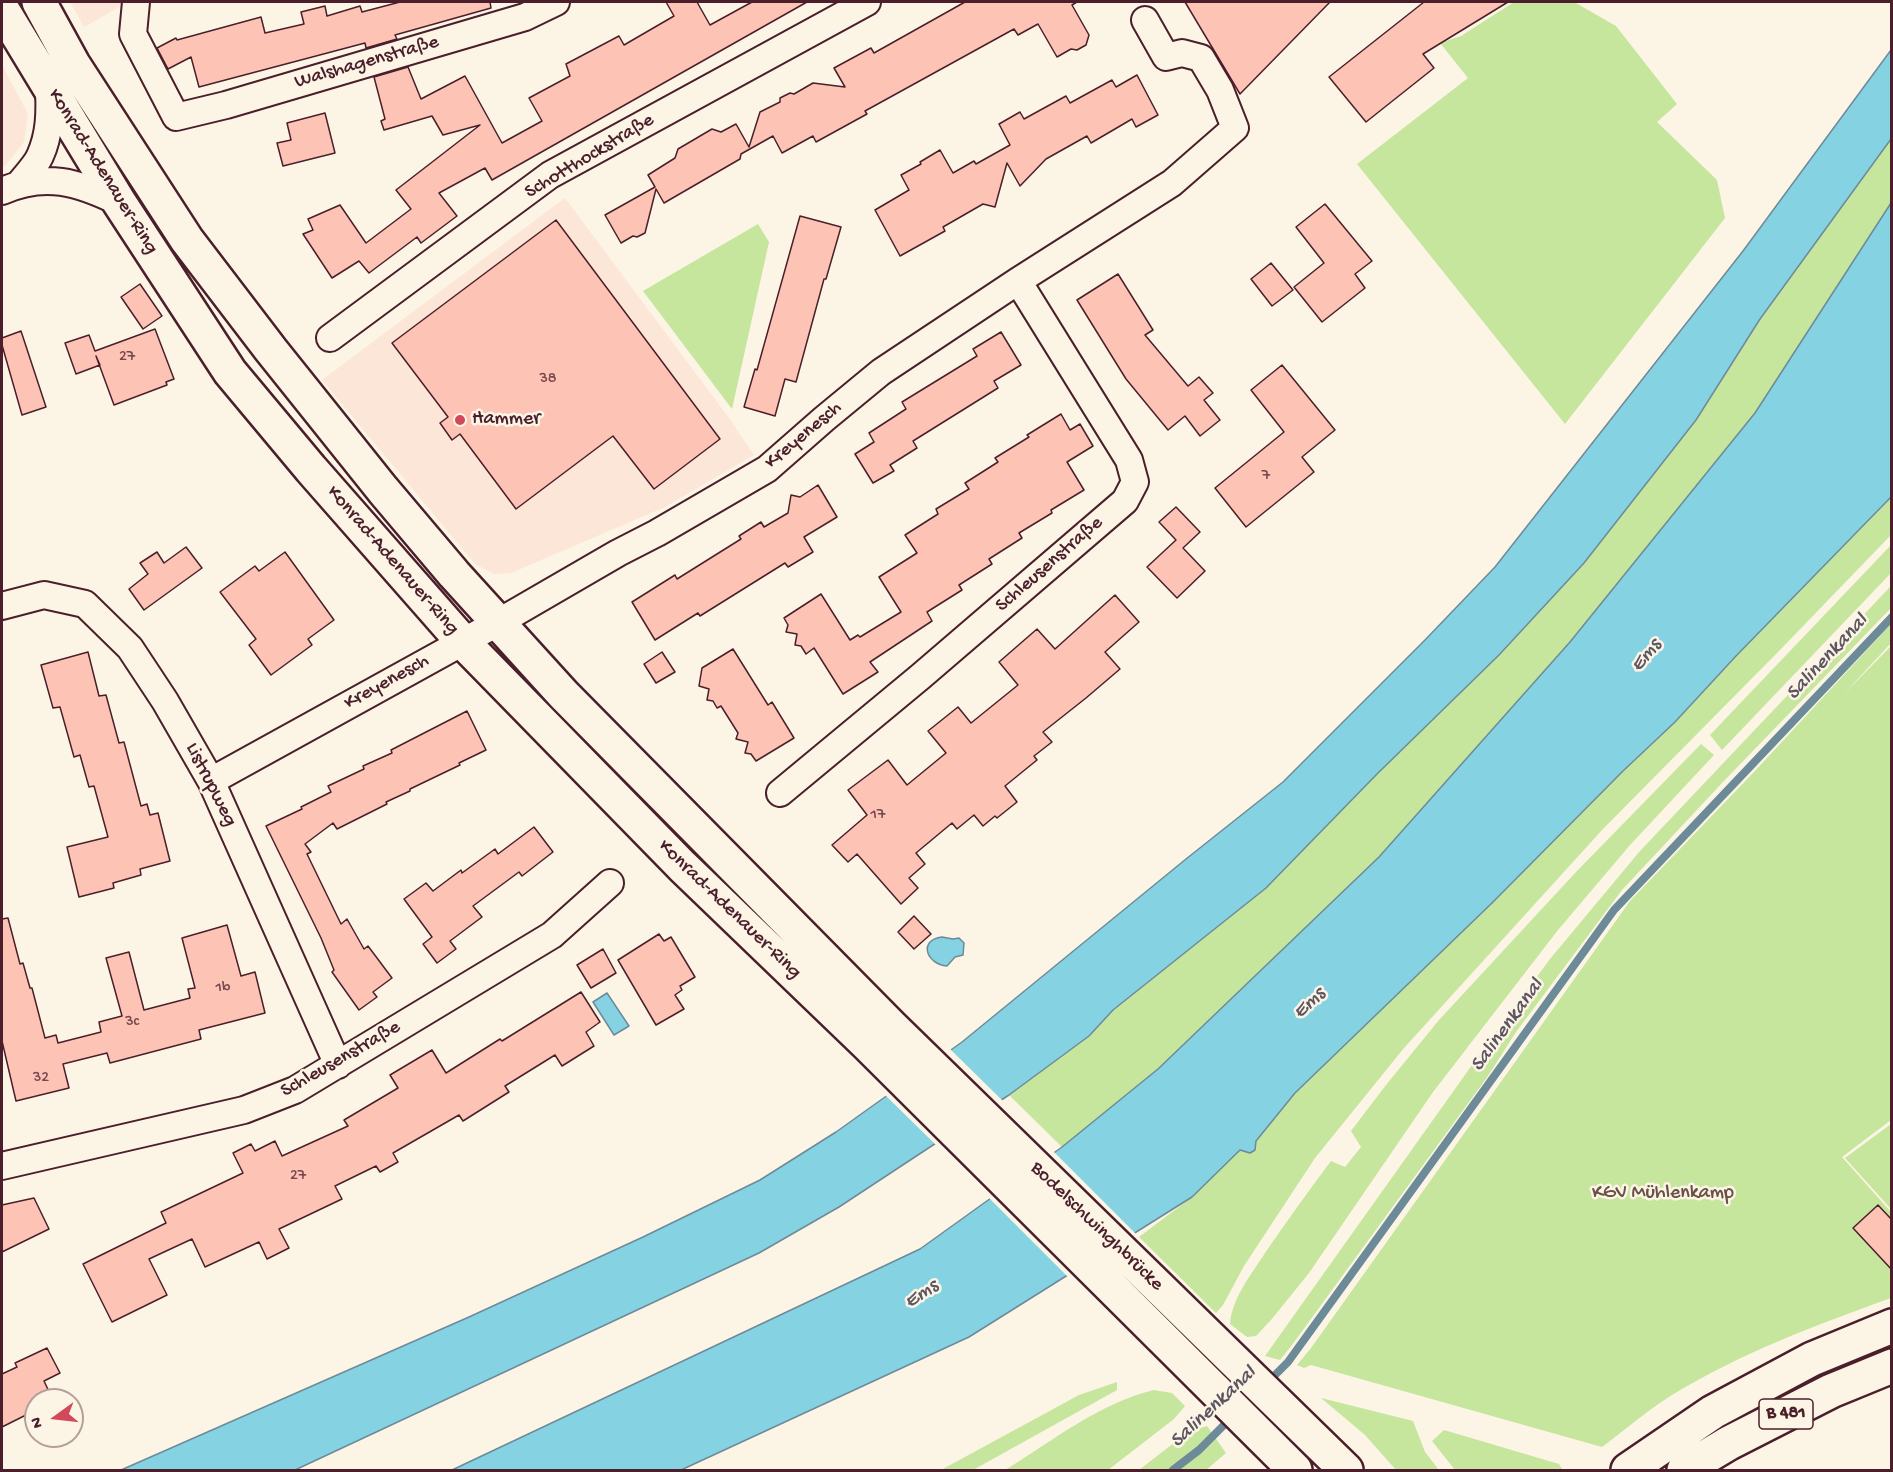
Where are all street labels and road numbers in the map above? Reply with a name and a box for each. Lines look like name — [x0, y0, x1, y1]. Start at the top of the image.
street label: Walshagenstraße — [292, 31, 442, 95]
street label: Konrad-Adenauer-Ring — [41, 85, 163, 259]
street label: Schotthockstraße — [521, 109, 659, 205]
street label: Kreyenesch — [761, 397, 847, 475]
street label: Konrad-Adenauer-Ring — [321, 481, 463, 641]
street label: Schleusenstraße — [991, 512, 1109, 618]
street label: Kreyenesch — [340, 650, 434, 716]
street label: Listrupweg — [179, 739, 241, 831]
street label: Konrad-Adenauer-Ring — [652, 835, 806, 985]
street label: Schleusenstraße — [277, 1016, 405, 1104]
street label: Bodelschwinghbrücke — [1024, 1157, 1168, 1297]
road number: B 481 — [1759, 1399, 1813, 1429]

